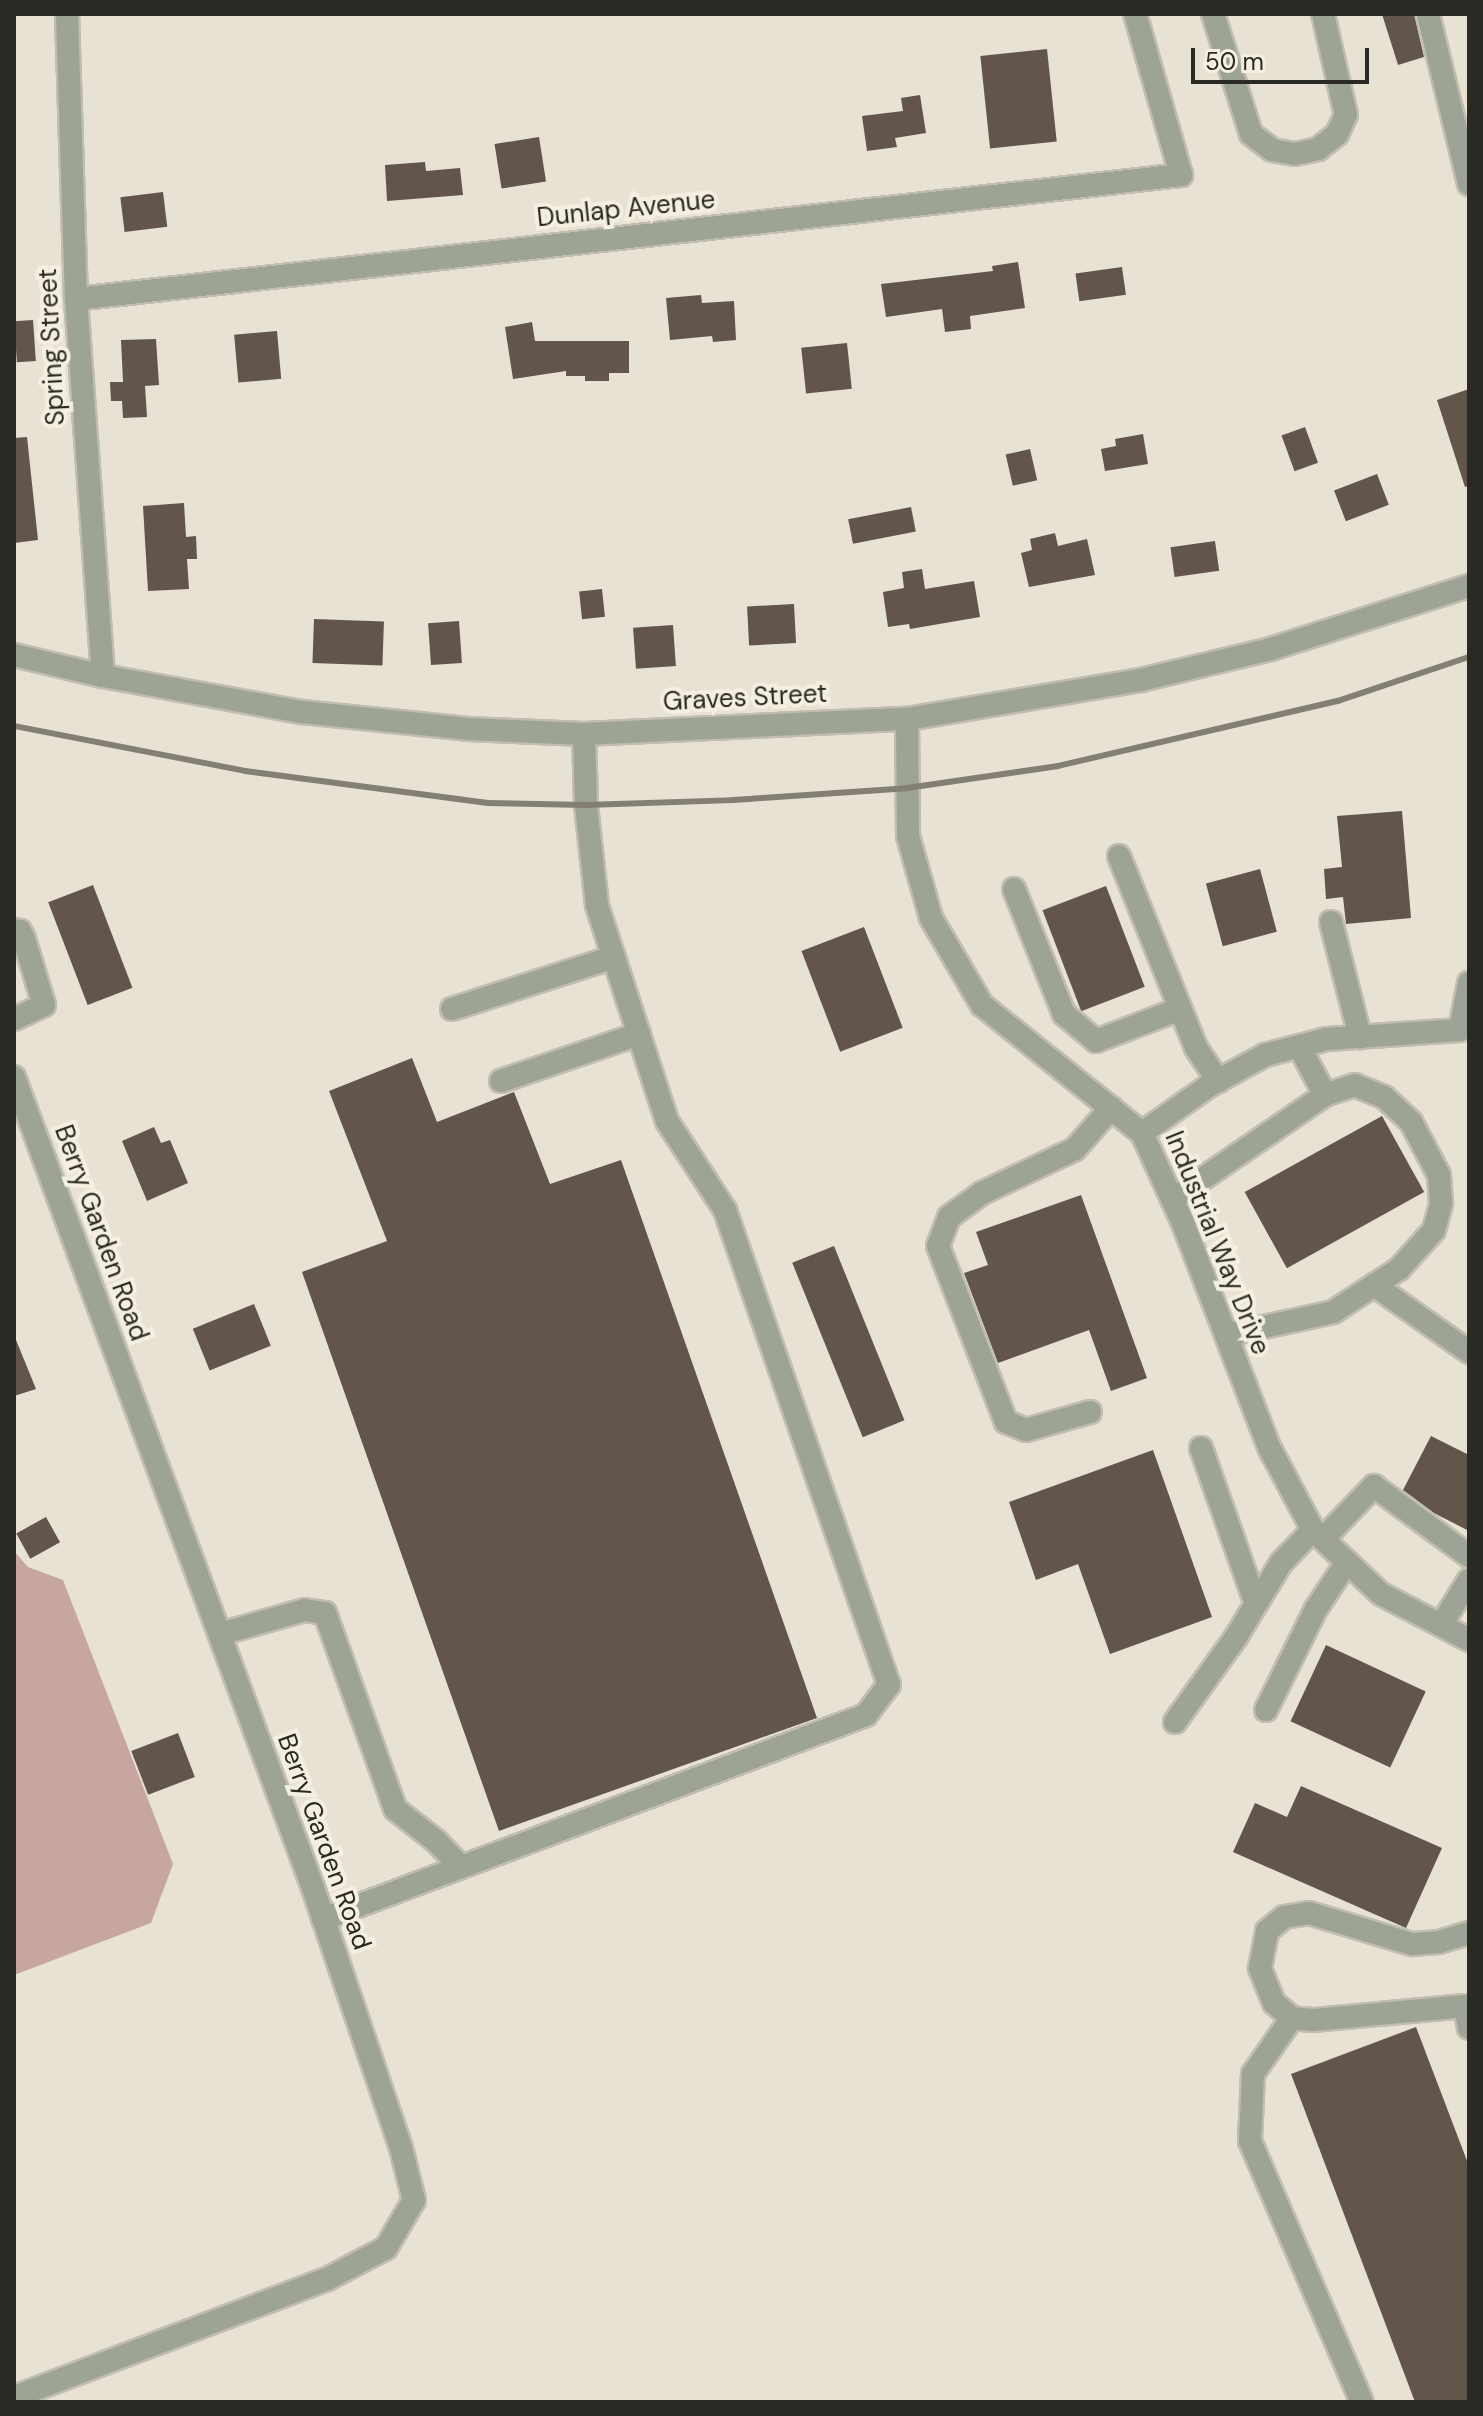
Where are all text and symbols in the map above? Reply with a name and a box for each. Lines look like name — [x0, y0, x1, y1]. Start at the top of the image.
scale bar — [1195, 32, 1373, 82]
text: 50 m — [1205, 46, 1264, 77]
street label: Dunlap Avenue — [535, 184, 717, 234]
street label: Spring Street — [32, 268, 72, 426]
street label: Graves Street — [662, 678, 828, 718]
street label: Berry Garden Road — [47, 1121, 155, 1345]
street label: Industrial Way Drive — [1158, 1127, 1276, 1359]
street label: Berry Garden Road — [270, 1730, 378, 1954]

